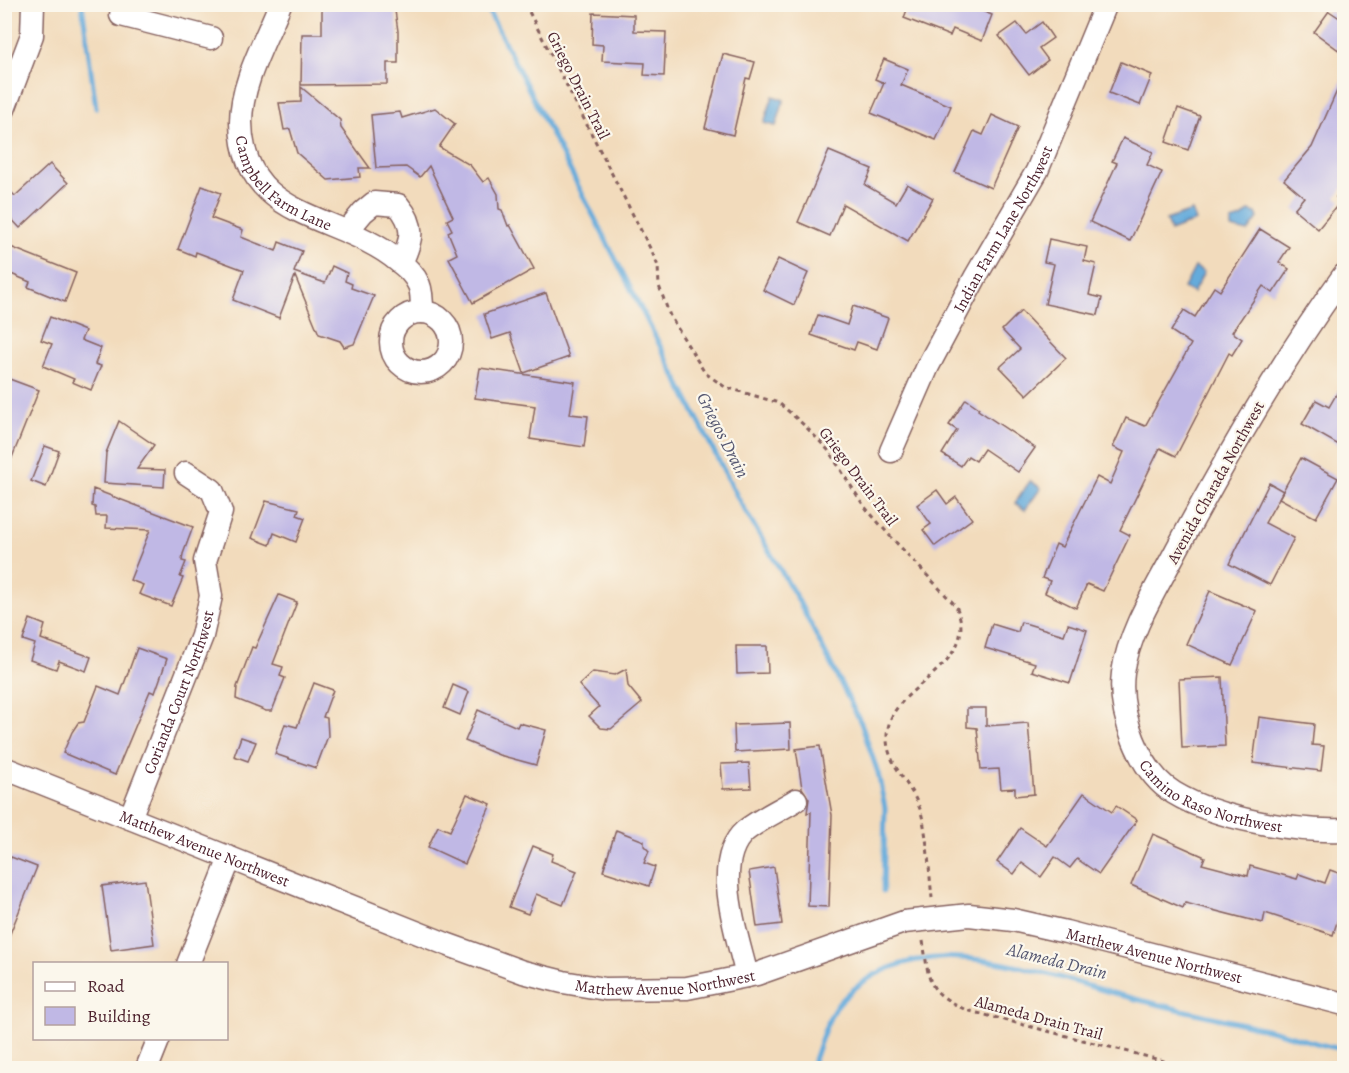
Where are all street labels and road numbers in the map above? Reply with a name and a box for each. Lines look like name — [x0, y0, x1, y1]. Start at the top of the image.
street label: Griego Drain Trail — [541, 28, 615, 143]
street label: Campbell Farm Lane — [230, 134, 335, 236]
street label: Indian Farm Lane Northwest — [948, 142, 1058, 317]
street label: Avenida Charada Northwest — [1161, 397, 1270, 569]
street label: Griego Drain Trail — [814, 423, 903, 531]
street label: Corianda Court Northwest — [138, 608, 219, 778]
street label: Camino Raso Northwest — [1134, 755, 1284, 838]
street label: Matthew Avenue Northwest — [116, 805, 293, 893]
street label: Matthew Avenue Northwest — [1064, 922, 1244, 989]
street label: Matthew Avenue Northwest — [573, 965, 757, 1001]
street label: Alameda Drain Trail — [972, 990, 1105, 1046]

